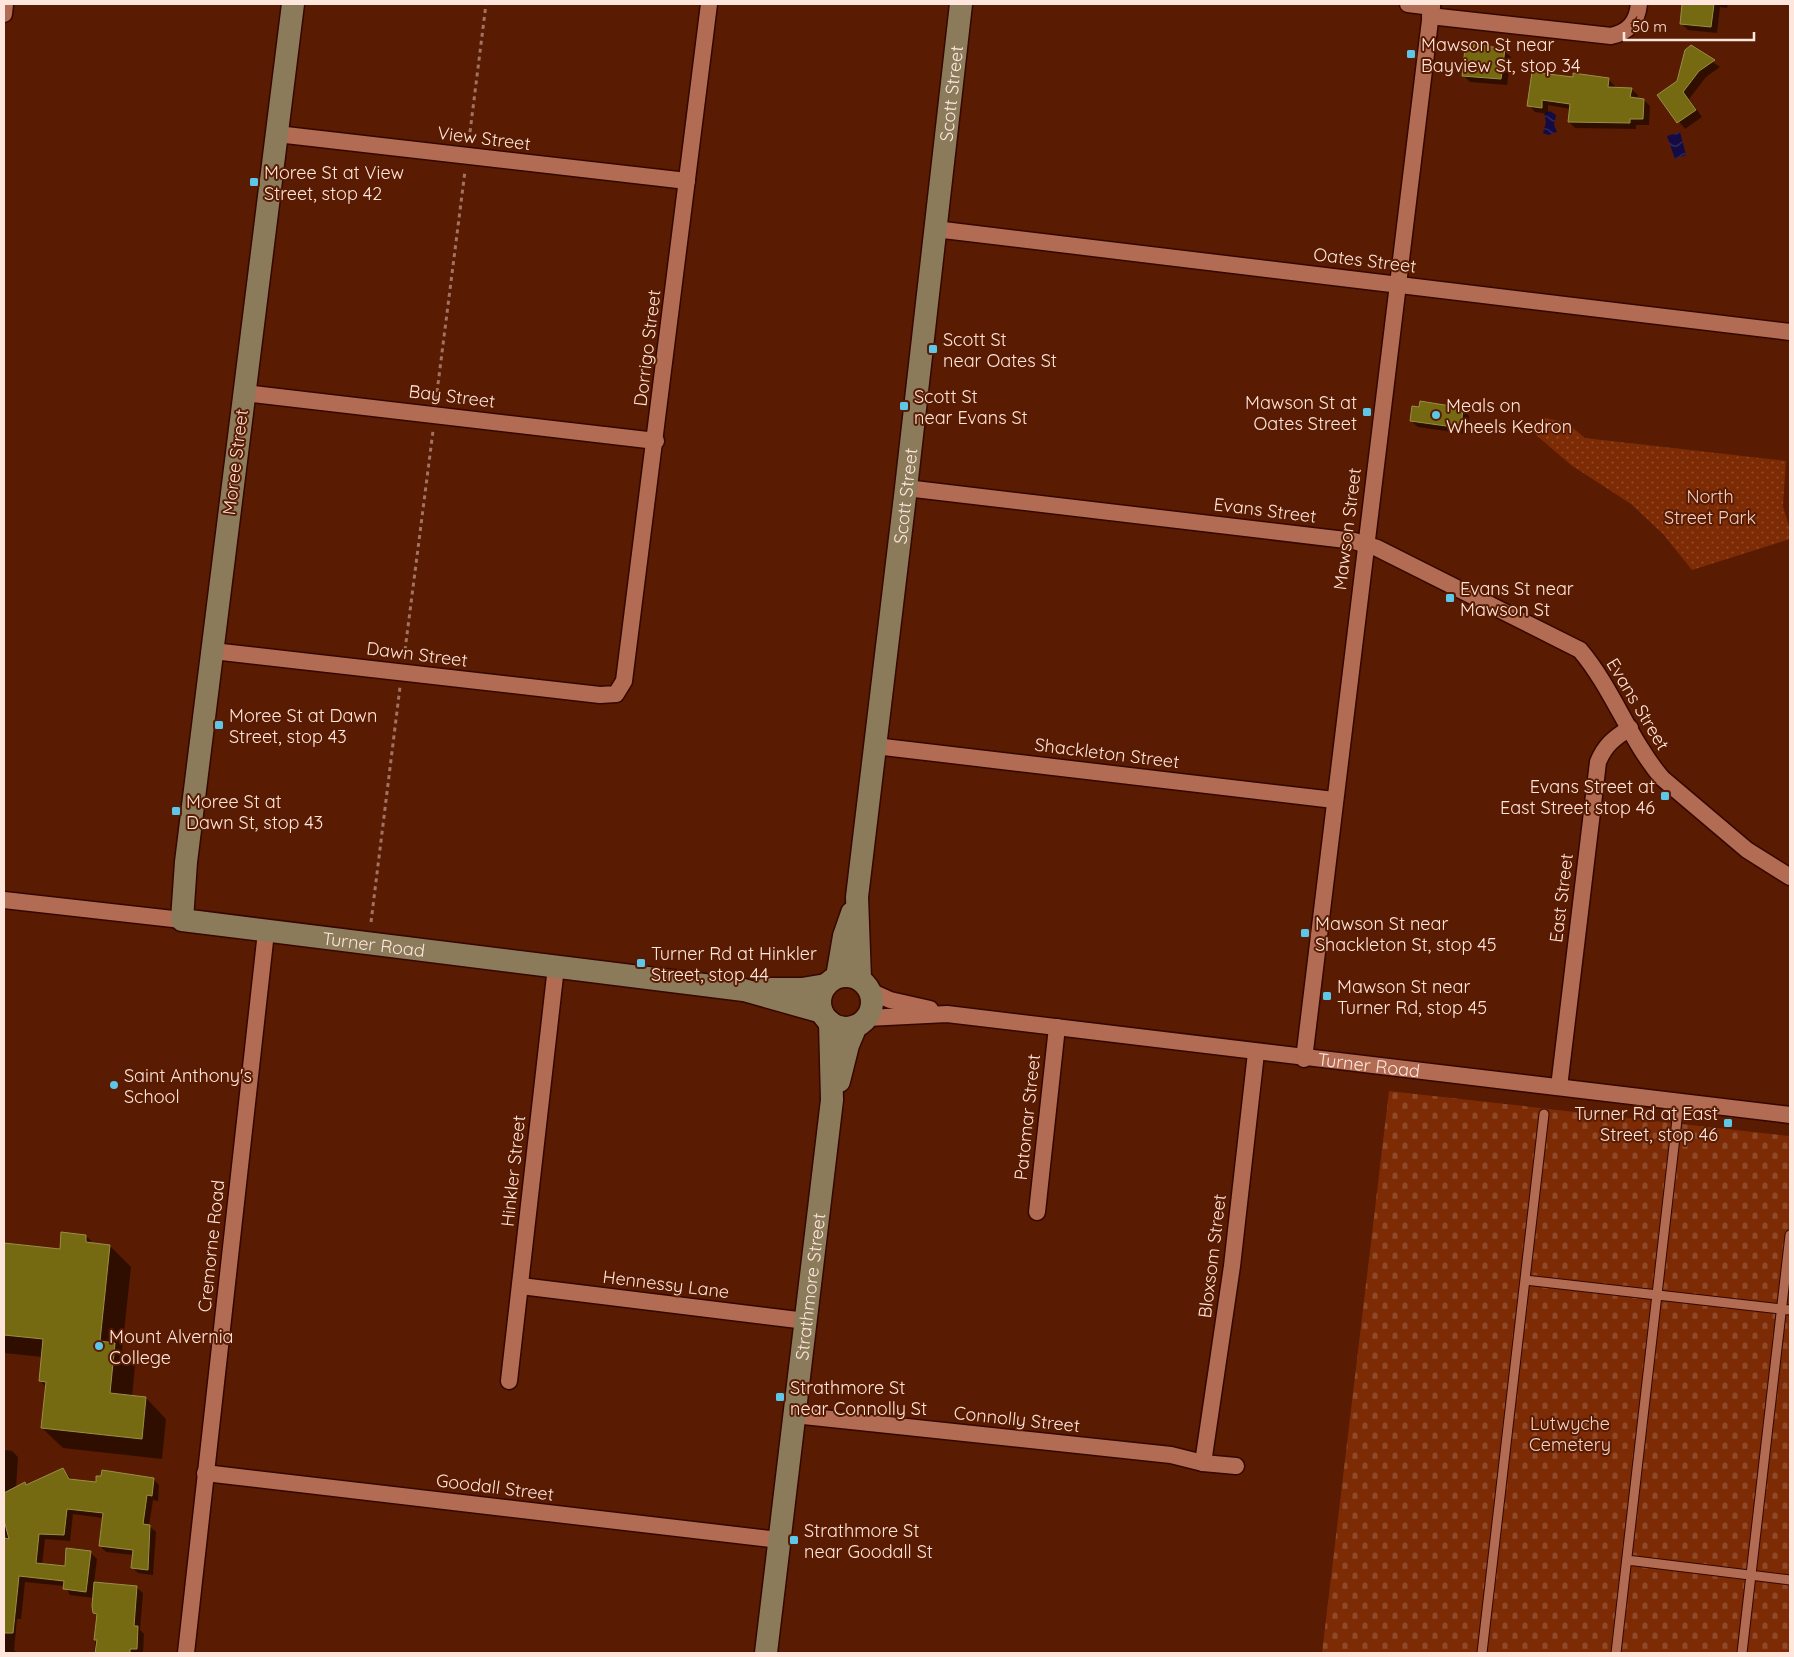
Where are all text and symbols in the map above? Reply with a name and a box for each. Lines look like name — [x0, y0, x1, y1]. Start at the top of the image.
scale bar — [1624, 10, 1754, 42]
text: 50 m — [1632, 17, 1667, 36]
place label: Mawson St near Bayview St, stop 34 — [1421, 33, 1581, 77]
street label: Scott Street — [934, 44, 968, 143]
marker: Mawson St near Bayview St, stop 34 — [1405, 48, 1417, 60]
street label: View Street — [436, 121, 532, 155]
place label: Moree St at View Street, stop 42 — [264, 161, 404, 205]
marker: Moree St at View Street, stop 42 — [248, 176, 260, 188]
street label: Oates Street — [1312, 242, 1418, 278]
street label: Dorrigo Street — [628, 288, 666, 408]
place label: Scott St near Oates St — [943, 328, 1057, 372]
marker: Scott St near Oates St — [927, 343, 939, 355]
street label: Bay Street — [407, 379, 497, 413]
place label: Scott St near Evans St — [914, 385, 1028, 429]
place label: Mawson St at Oates Street — [1245, 391, 1357, 435]
place label: Meals on Wheels Kedron — [1446, 394, 1572, 438]
marker: Scott St near Evans St — [898, 400, 910, 412]
marker: Mawson St at Oates Street — [1361, 406, 1373, 418]
street label: Moree Street — [217, 408, 253, 516]
marker: Meals on Wheels Kedron — [1430, 409, 1442, 421]
street label: Scott Street — [888, 447, 922, 545]
street label: Mawson Street — [1328, 467, 1366, 591]
park label: North Street Park — [1664, 485, 1756, 529]
street label: Evans Street — [1212, 492, 1318, 528]
place label: Evans St near Mawson St — [1460, 577, 1574, 621]
marker: Evans St near Mawson St — [1444, 592, 1456, 604]
street label: Dawn Street — [365, 636, 469, 672]
street label: Evans Street — [1602, 654, 1674, 754]
place label: Moree St at Dawn Street, stop 43 — [229, 704, 377, 748]
marker: Moree St at Dawn Street, stop 43 — [213, 719, 225, 731]
street label: Shackleton Street — [1033, 733, 1181, 773]
place label: Evans Street at East Street stop 46 — [1500, 775, 1655, 819]
place label: Moree St at Dawn St, stop 43 — [186, 790, 323, 834]
marker: Evans Street at East Street stop 46 — [1659, 790, 1671, 802]
marker: Moree St at Dawn St, stop 43 — [170, 805, 182, 817]
street label: East Street — [1544, 852, 1578, 944]
place label: Mawson St near Shackleton St, stop 45 — [1315, 912, 1497, 956]
street label: Turner Road — [321, 926, 426, 962]
marker: Mawson St near Shackleton St, stop 45 — [1299, 927, 1311, 939]
place label: Turner Rd at Hinkler Street, stop 44 — [651, 942, 817, 986]
marker: Turner Rd at Hinkler Street, stop 44 — [635, 957, 647, 969]
place label: Mawson St near Turner Rd, stop 45 — [1337, 975, 1487, 1019]
marker: Mawson St near Turner Rd, stop 45 — [1321, 990, 1333, 1002]
street label: Turner Road — [1316, 1047, 1421, 1082]
street label: Patomar Street — [1009, 1053, 1045, 1181]
place label: Saint Anthony's School — [124, 1064, 252, 1108]
marker: Saint Anthony's School — [108, 1079, 120, 1091]
place label: Turner Rd at East Street, stop 46 — [1574, 1102, 1718, 1146]
street label: Hinkler Street — [496, 1114, 530, 1228]
marker: Turner Rd at East Street, stop 46 — [1722, 1117, 1734, 1129]
street label: Cremorne Road — [193, 1179, 229, 1313]
street label: Bloxsom Street — [1193, 1193, 1231, 1319]
street label: Strathmore Street — [790, 1212, 830, 1362]
street label: Hennessy Lane — [601, 1265, 731, 1303]
place label: Mount Alvernia College — [109, 1325, 233, 1369]
marker: Mount Alvernia College — [93, 1340, 105, 1352]
place label: Strathmore St near Connolly St — [790, 1376, 927, 1420]
marker: Strathmore St near Connolly St — [774, 1391, 786, 1403]
street label: Connolly Street — [953, 1401, 1081, 1437]
park label: Lutwyche Cemetery — [1529, 1412, 1611, 1456]
street label: Goodall Street — [435, 1468, 555, 1506]
place label: Strathmore St near Goodall St — [804, 1519, 933, 1563]
marker: Strathmore St near Goodall St — [788, 1534, 800, 1546]

